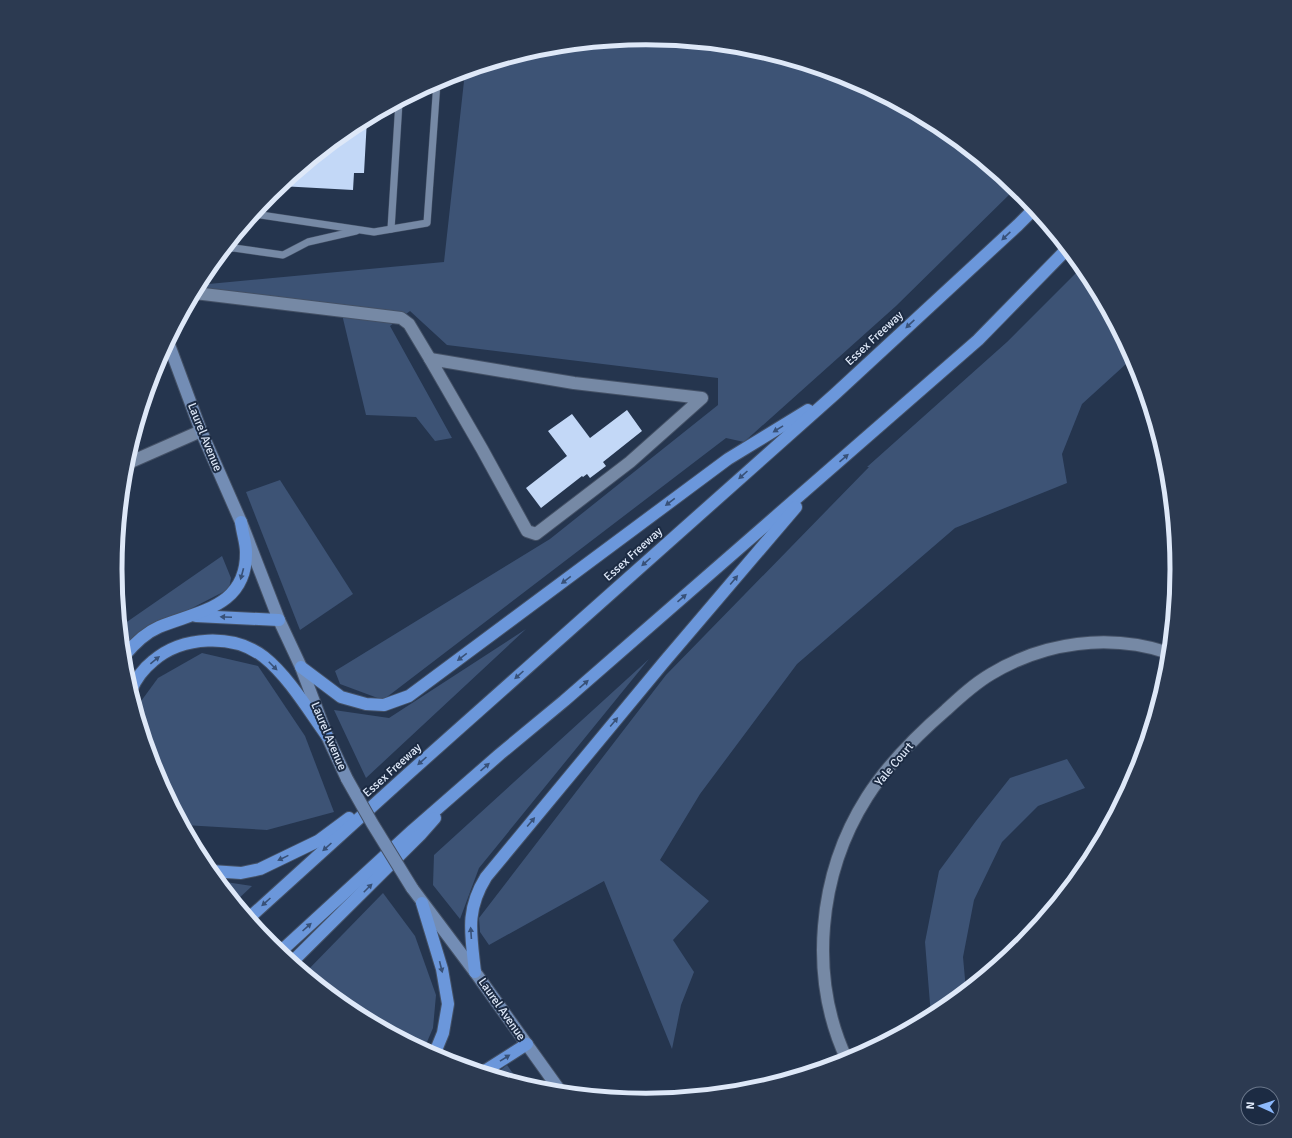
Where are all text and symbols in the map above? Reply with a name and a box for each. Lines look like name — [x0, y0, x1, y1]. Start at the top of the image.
one-way arrow — [1001, 231, 1011, 241]
street label: Essex Freeway — [842, 308, 907, 369]
one-way arrow — [906, 319, 915, 328]
street label: Laurel Avenue — [184, 401, 225, 474]
one-way arrow — [772, 425, 784, 432]
one-way arrow — [838, 453, 849, 462]
one-way arrow — [738, 471, 748, 480]
one-way arrow — [665, 498, 676, 506]
street label: Essex Freeway — [601, 524, 666, 585]
one-way arrow — [641, 557, 651, 567]
one-way arrow — [239, 569, 245, 581]
one-way arrow — [561, 575, 571, 583]
one-way arrow — [730, 575, 739, 586]
one-way arrow — [677, 594, 688, 603]
one-way arrow — [219, 614, 232, 620]
one-way arrow — [456, 653, 467, 661]
one-way arrow — [149, 656, 160, 664]
one-way arrow — [268, 661, 278, 671]
one-way arrow — [514, 670, 525, 679]
one-way arrow — [579, 679, 590, 688]
street label: Laurel Avenue — [307, 700, 350, 773]
one-way arrow — [609, 717, 618, 727]
street label: Yale Court — [872, 739, 917, 789]
street label: Essex Freeway — [360, 740, 425, 801]
one-way arrow — [417, 757, 428, 766]
one-way arrow — [480, 763, 490, 772]
one-way arrow — [526, 817, 535, 828]
one-way arrow — [322, 842, 332, 851]
one-way arrow — [277, 855, 289, 861]
one-way arrow — [363, 883, 373, 893]
one-way arrow — [261, 897, 271, 907]
one-way arrow — [302, 923, 313, 932]
one-way arrow — [468, 927, 475, 939]
one-way arrow — [439, 961, 445, 973]
street label: Laurel Avenue — [475, 975, 529, 1043]
one-way arrow — [500, 1054, 510, 1062]
north arrow — [1240, 1086, 1280, 1126]
text: N — [1244, 1101, 1257, 1110]

